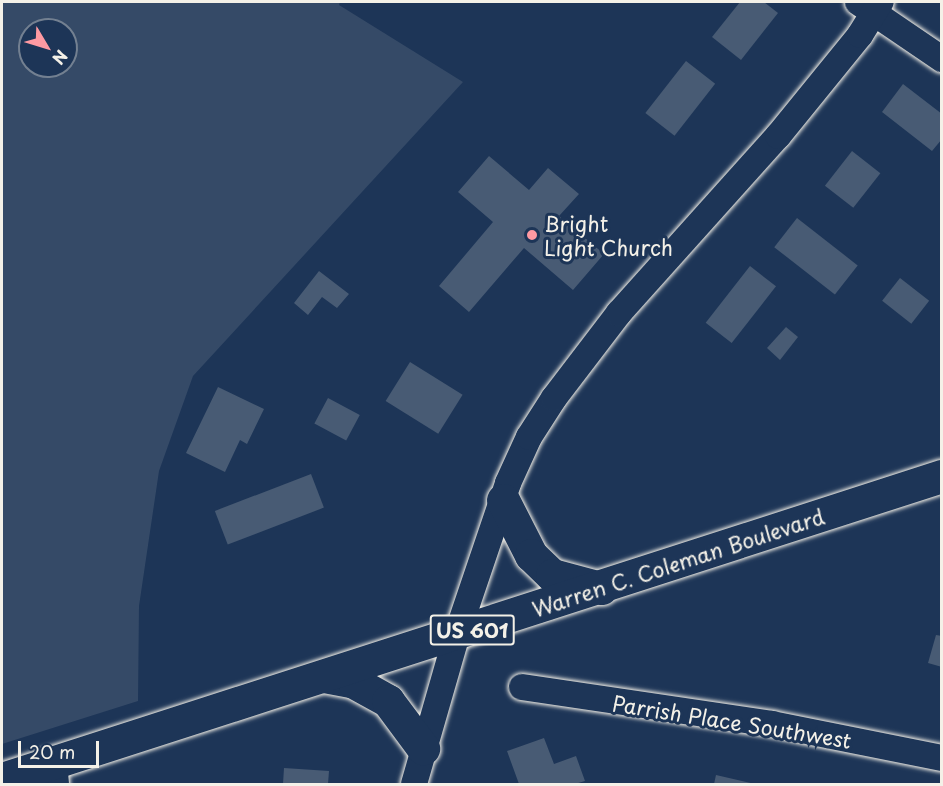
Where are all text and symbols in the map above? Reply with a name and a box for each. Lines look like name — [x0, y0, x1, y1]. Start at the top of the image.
north arrow — [18, 18, 78, 78]
text: N — [47, 45, 74, 70]
place label: Bright Light Church — [544, 210, 674, 260]
marker: Bright Light Church — [525, 228, 539, 242]
street label: Warren C. Coleman Boulevard — [529, 503, 827, 621]
road number: US 601 — [428, 613, 516, 647]
street label: Parrish Place Southwest — [611, 690, 853, 752]
scale bar — [21, 729, 102, 767]
text: 20 m — [29, 738, 75, 765]

